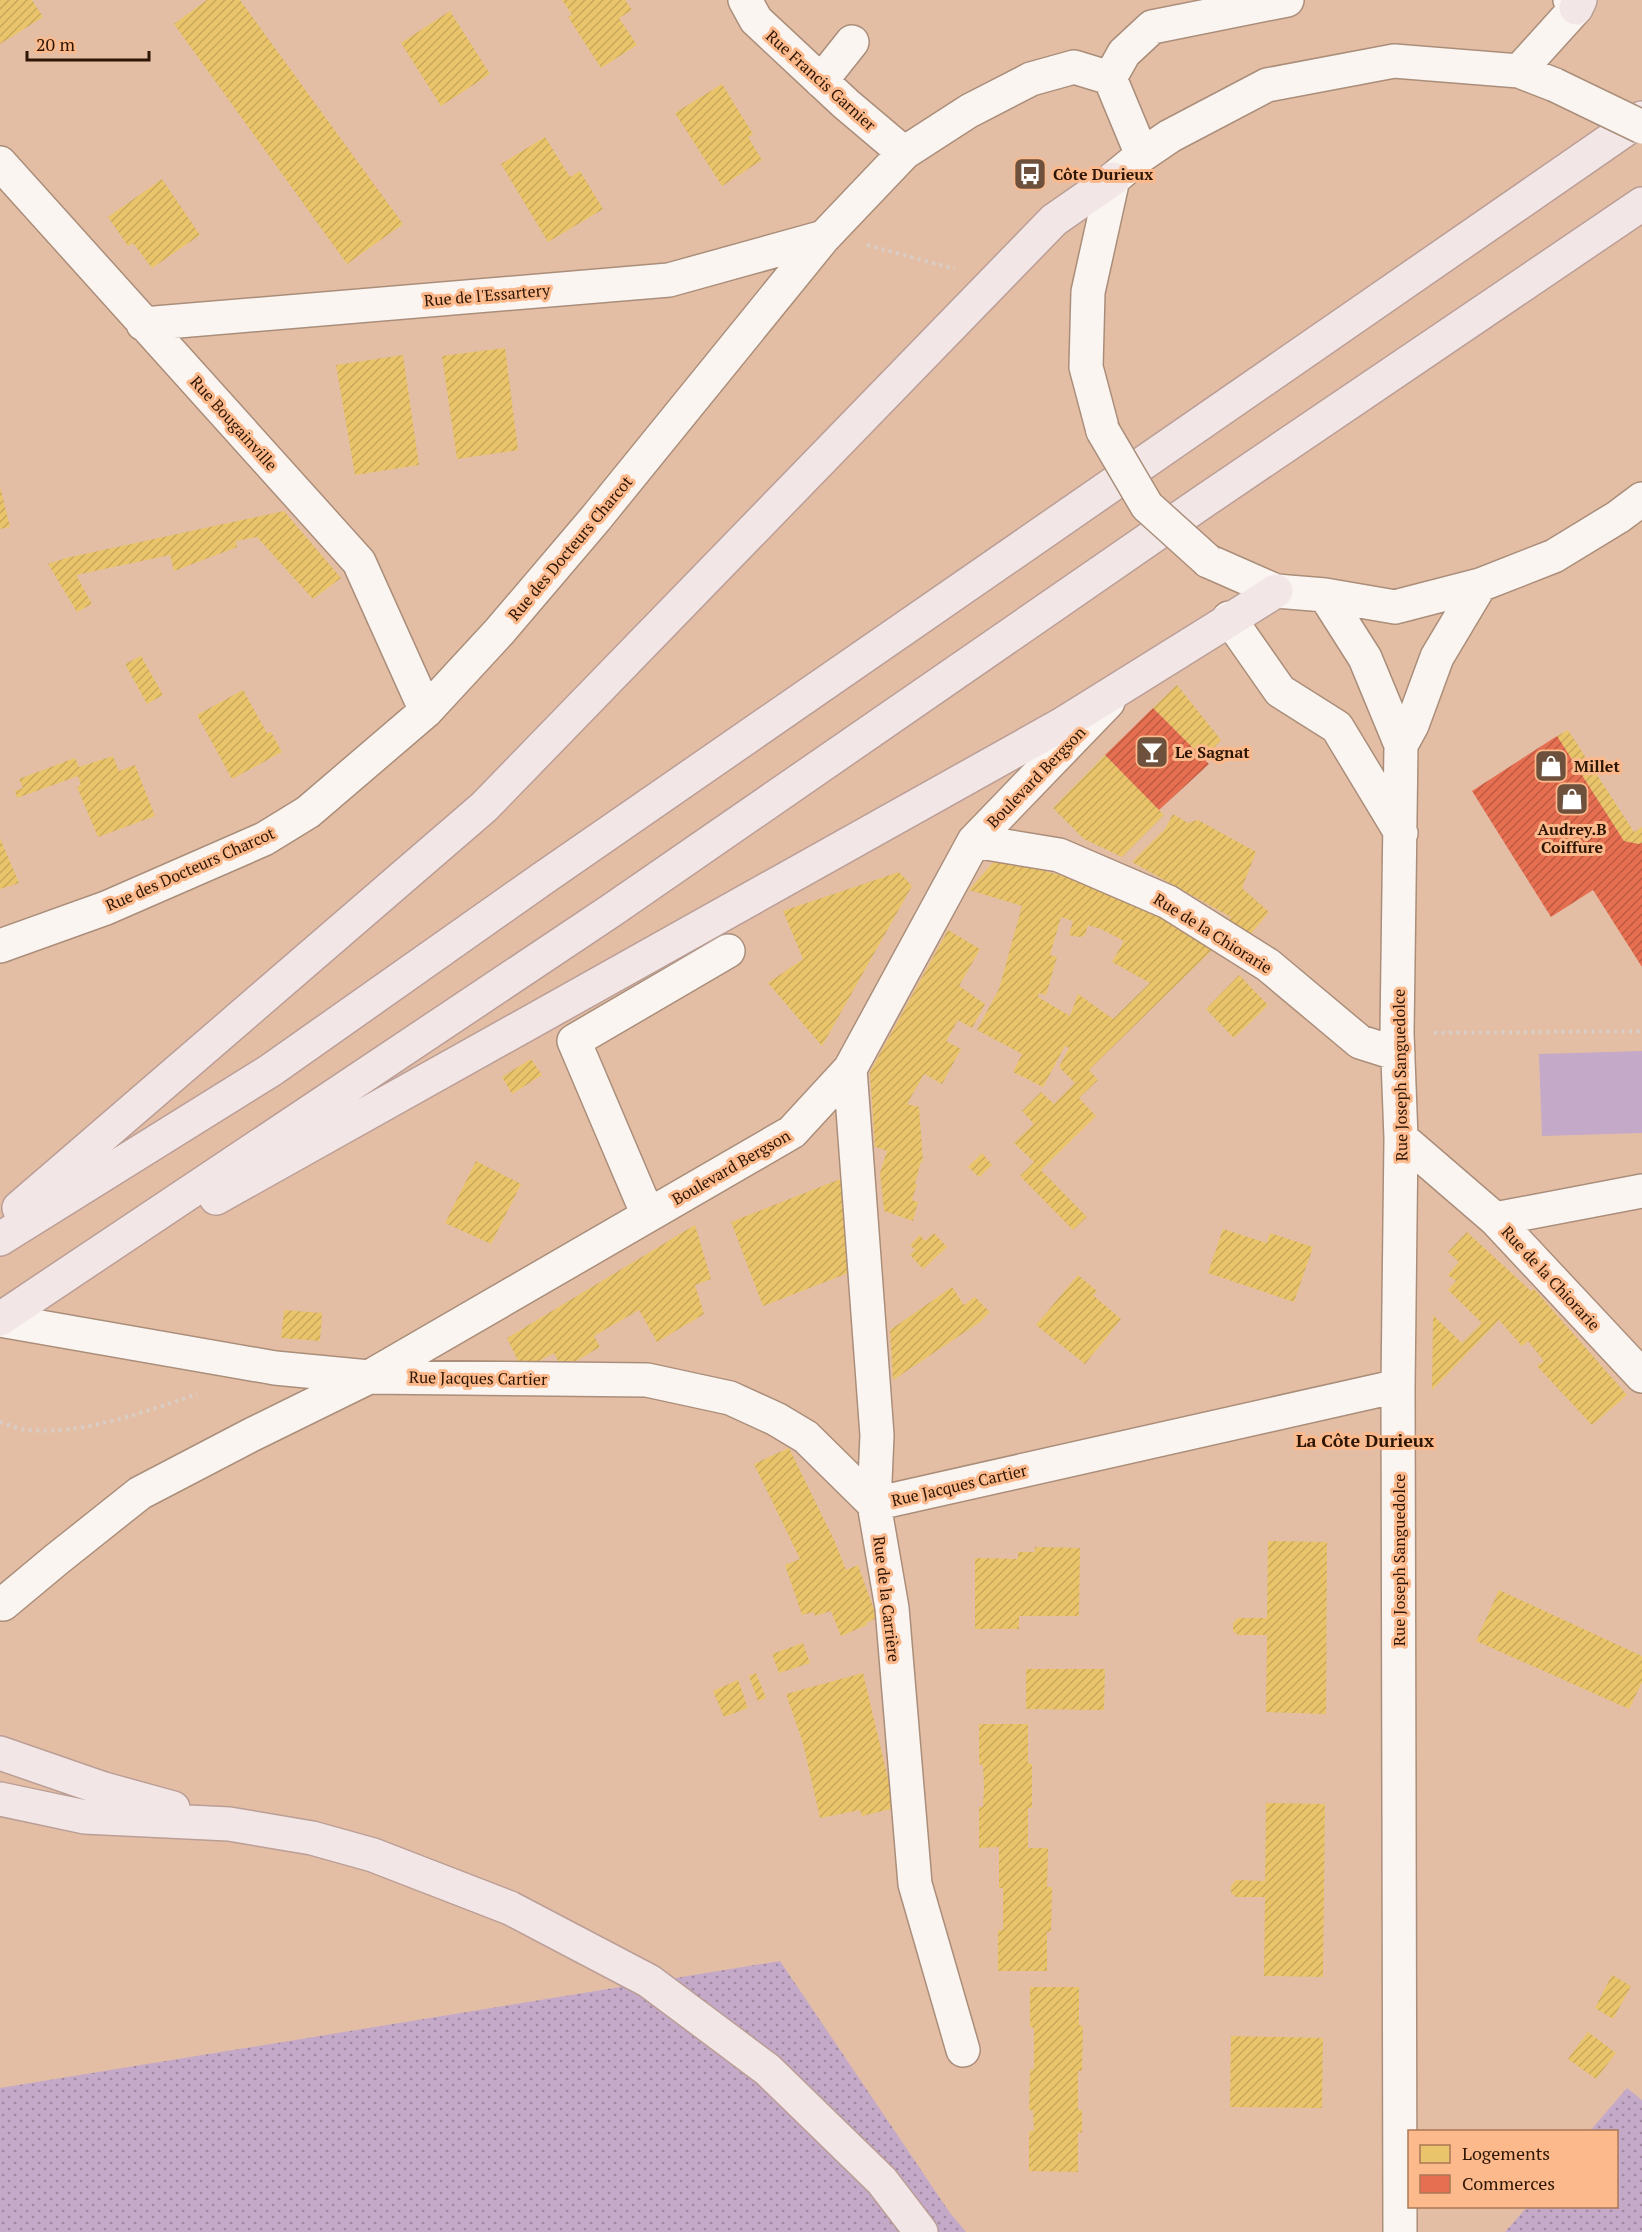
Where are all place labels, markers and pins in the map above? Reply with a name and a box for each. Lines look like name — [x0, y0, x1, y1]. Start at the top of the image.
bus stop icon: Côte Durieux — [1012, 156, 1048, 192]
place label: Côte Durieux — [1053, 163, 1153, 185]
bar icon: Le Sagnat — [1134, 734, 1170, 770]
place label: Le Sagnat — [1175, 741, 1250, 763]
shop icon: Millet — [1533, 748, 1569, 784]
place label: Millet — [1574, 755, 1620, 777]
shop icon: Audrey.B Coiffure — [1554, 781, 1590, 817]
place label: Audrey.B Coiffure — [1537, 818, 1607, 858]

